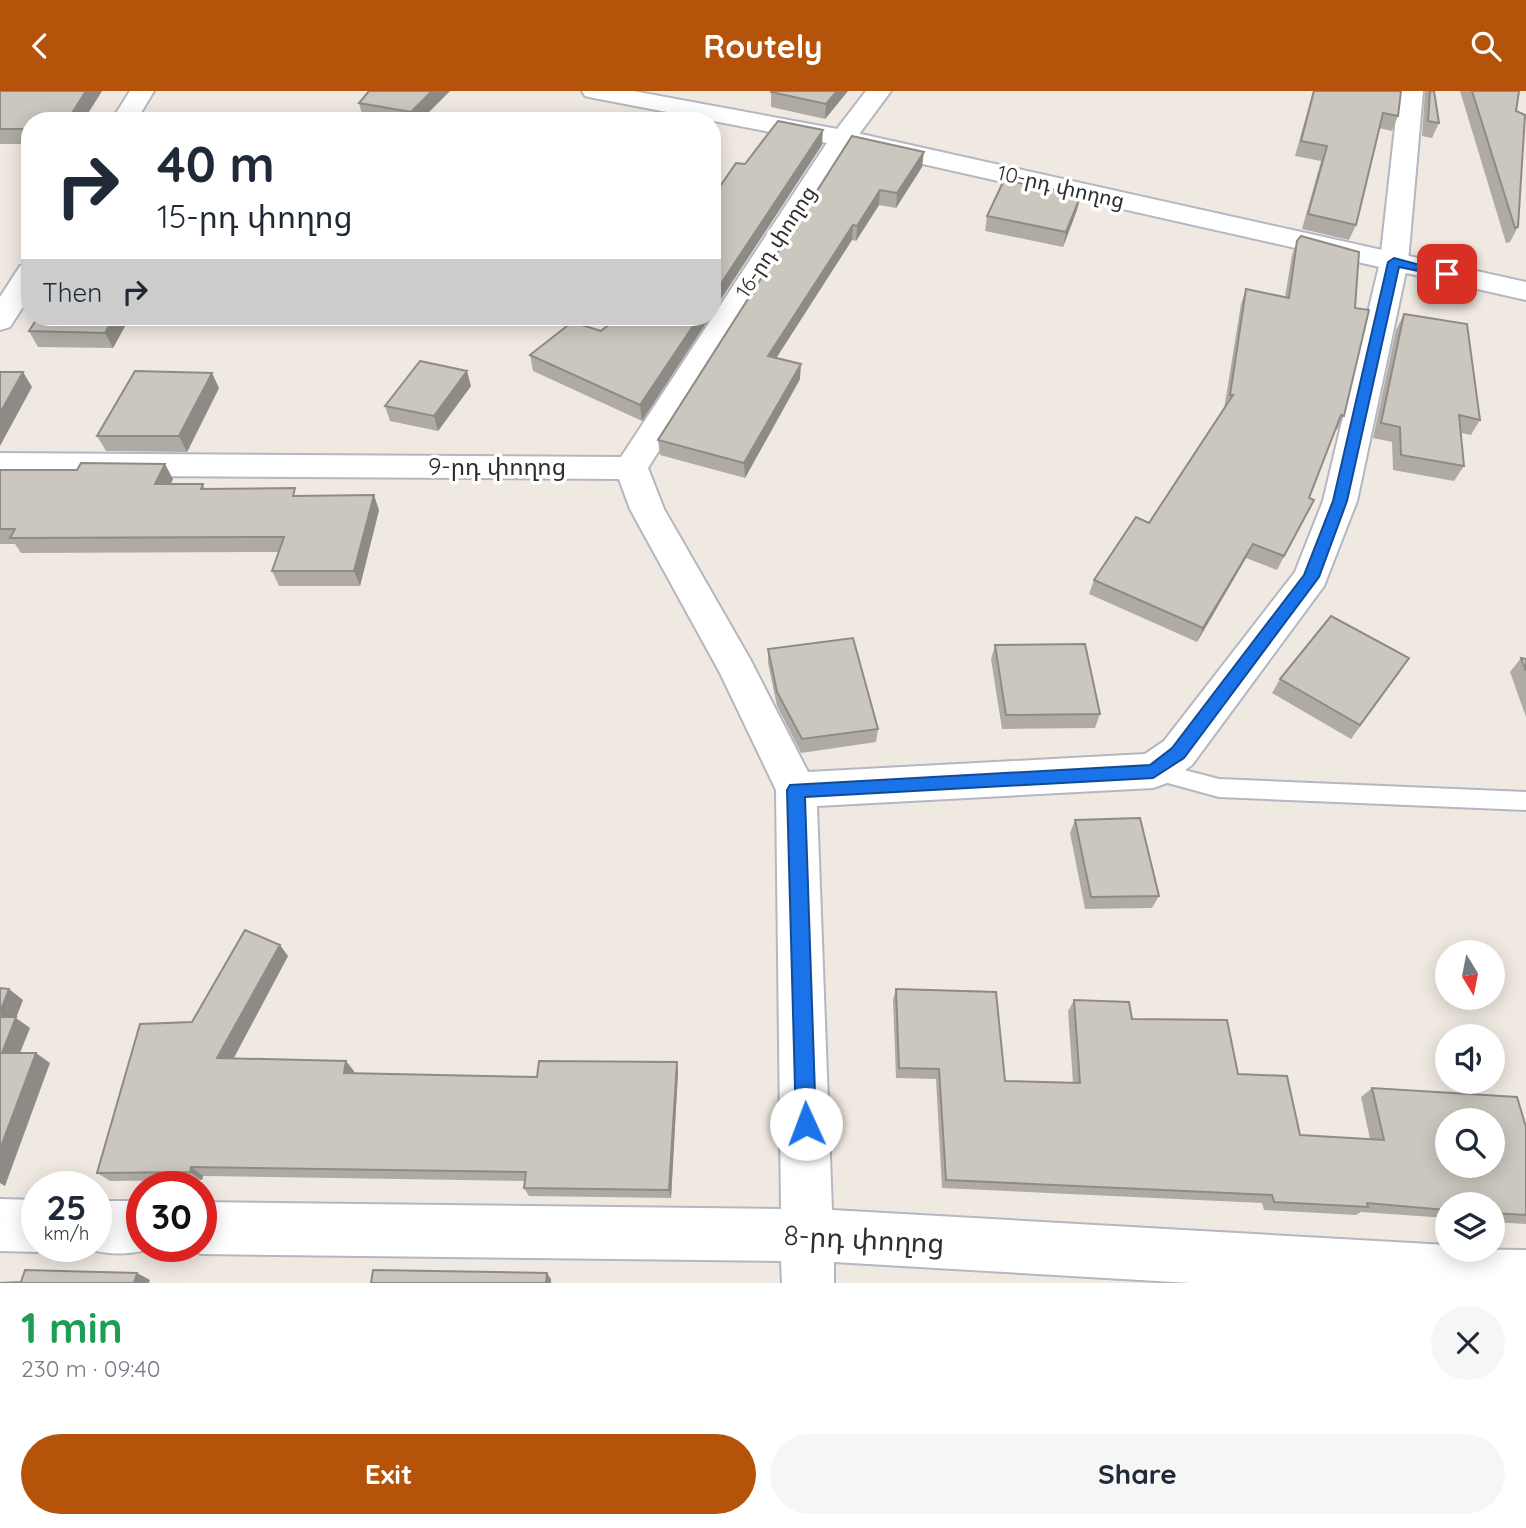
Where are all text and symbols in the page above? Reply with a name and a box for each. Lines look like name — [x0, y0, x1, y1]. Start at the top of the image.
text: Routely — [703, 26, 823, 66]
icon: back — [21, 27, 59, 65]
icon: search — [1467, 27, 1505, 65]
text: 40 m — [157, 133, 275, 194]
icon: right — [42, 140, 133, 231]
street label: 10-րդ փողոց — [995, 159, 1127, 213]
street label: 16-րդ փողոց — [729, 181, 821, 302]
text: 15-րդ փողոց — [157, 196, 353, 236]
pin — [1417, 244, 1477, 304]
icon: arrive — [1428, 255, 1466, 293]
icon: right — [116, 273, 154, 311]
text: Then — [42, 276, 102, 309]
street label: 9-րդ փողոց — [428, 451, 566, 481]
north arrow — [1435, 940, 1505, 1010]
map controls — [1435, 940, 1505, 1262]
button: sound — [1435, 1024, 1505, 1094]
position arrow — [769, 1087, 843, 1161]
button: search — [1435, 1108, 1505, 1178]
speed limit sign: 30 — [126, 1171, 217, 1262]
text: 25 — [46, 1185, 87, 1229]
button: layers — [1435, 1192, 1505, 1262]
street label: 8-րդ փողոց — [783, 1217, 945, 1260]
text: km/h — [44, 1222, 89, 1245]
text: 1 min — [21, 1301, 123, 1354]
button: close — [1431, 1306, 1505, 1380]
text: 230 m · 09:40 — [21, 1354, 160, 1383]
button: Exit — [21, 1434, 756, 1514]
button: Share — [770, 1434, 1505, 1514]

